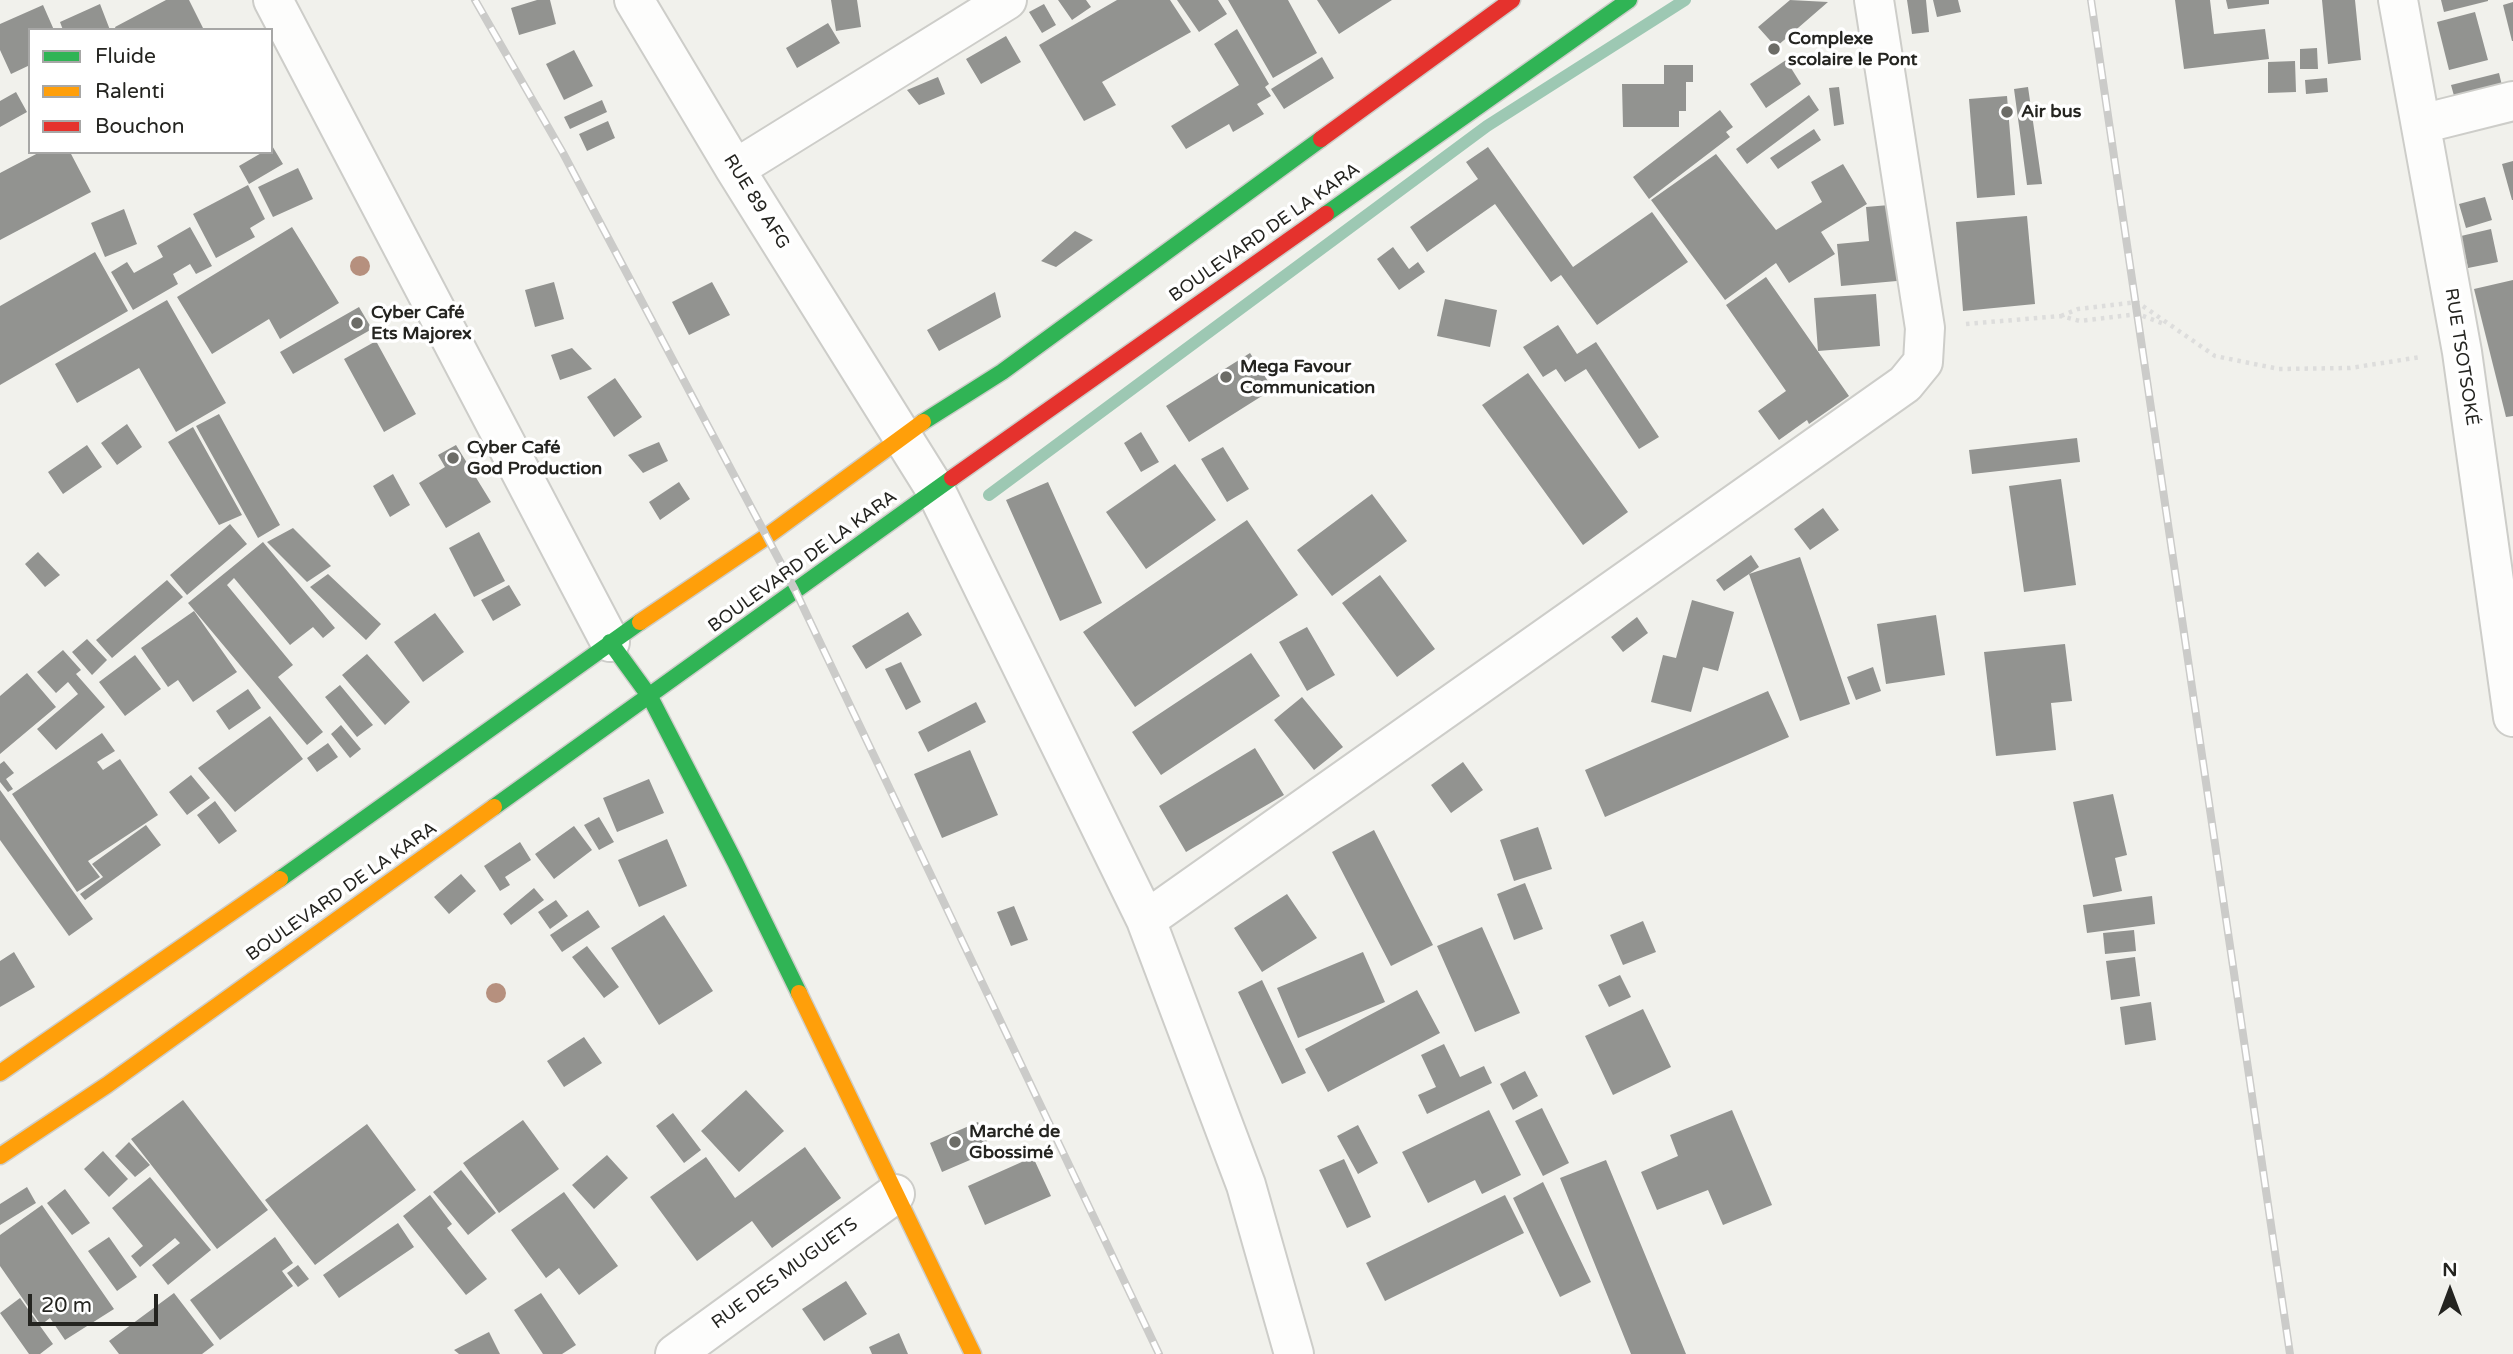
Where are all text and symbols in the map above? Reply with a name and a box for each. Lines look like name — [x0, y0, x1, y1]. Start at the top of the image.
legend — [28, 28, 273, 154]
place label: Complexe scolaire le Pont — [1788, 28, 1917, 70]
marker: Complexe scolaire le Pont — [1766, 41, 1782, 57]
text: Fluide — [95, 44, 156, 69]
text: Ralenti — [95, 79, 165, 104]
place label: Air bus — [2021, 101, 2081, 123]
marker: Air bus — [1999, 104, 2015, 120]
text: Bouchon — [95, 114, 185, 139]
street label: RUE 89 AFG — [718, 151, 794, 253]
street label: BOULEVARD DE LA KARA — [1165, 159, 1365, 307]
street label: RUE TSOTSOKÉ — [2439, 287, 2483, 427]
place label: Cyber Café Ets Majorex — [371, 302, 472, 344]
marker: Cyber Café Ets Majorex — [349, 315, 365, 331]
place label: Mega Favour Communication — [1240, 356, 1375, 398]
marker: Mega Favour Communication — [1218, 369, 1234, 385]
place label: Cyber Café God Production — [467, 437, 602, 480]
marker: Cyber Café God Production — [445, 450, 461, 466]
street label: BOULEVARD DE LA KARA — [704, 486, 902, 638]
street label: BOULEVARD DE LA KARA — [242, 818, 442, 966]
place label: Marché de Gbossimé — [969, 1121, 1060, 1164]
marker: Marché de Gbossimé — [947, 1134, 963, 1150]
street label: RUE DES MUGUETS — [708, 1214, 862, 1334]
north arrow — [2415, 1256, 2485, 1326]
text: N — [2442, 1259, 2458, 1281]
scale bar — [32, 1280, 161, 1324]
text: 20 m — [41, 1293, 92, 1318]

